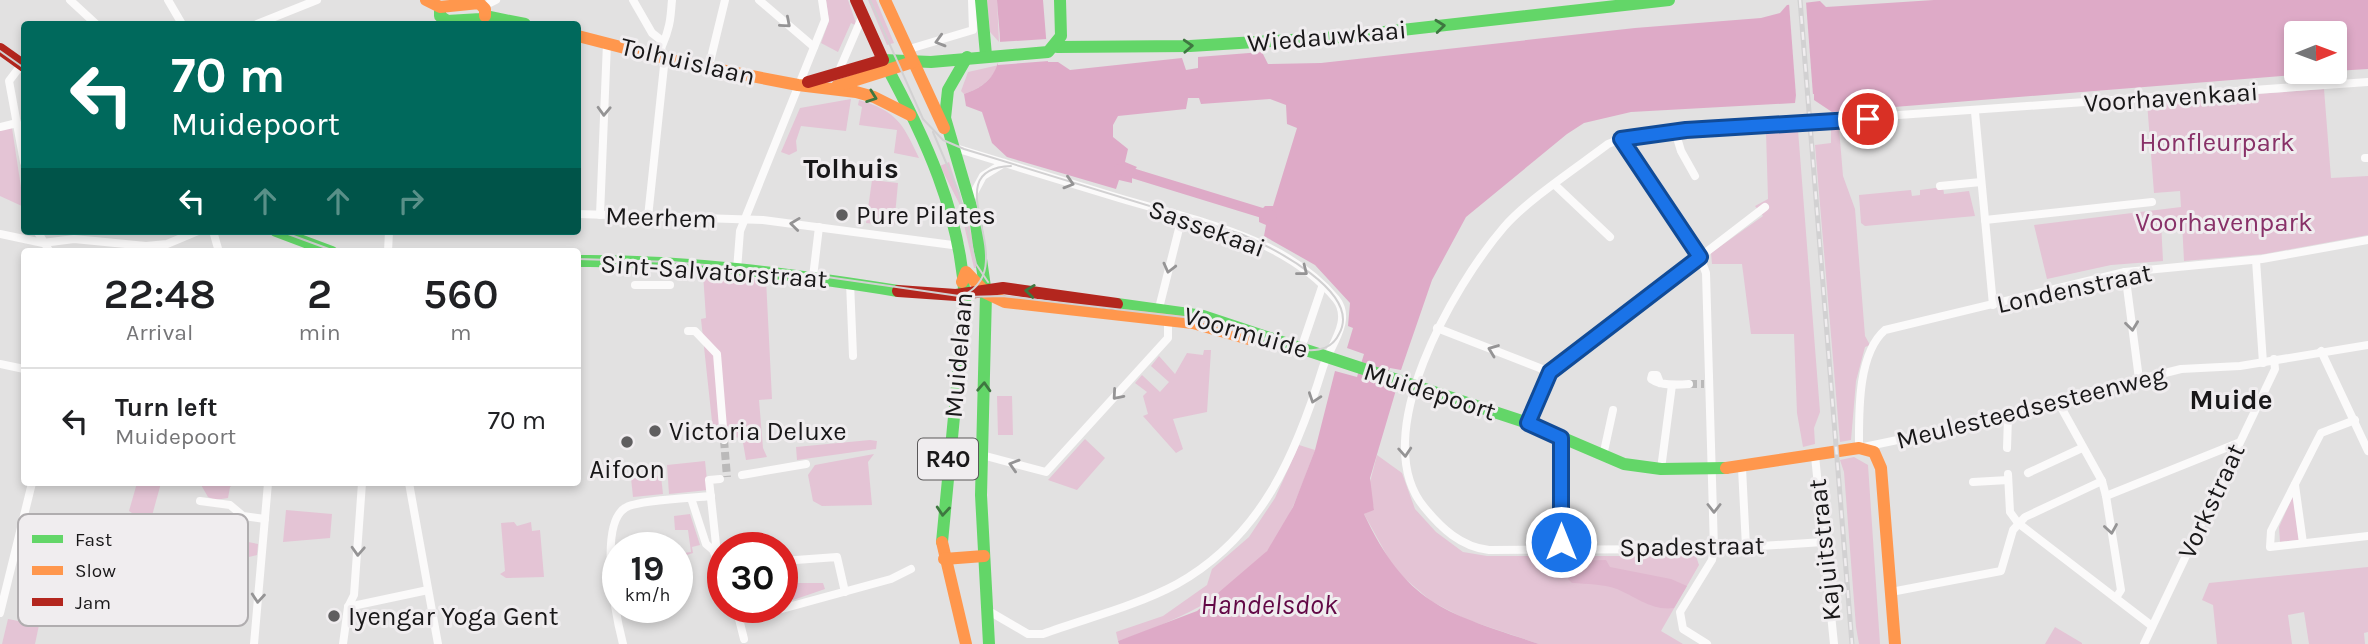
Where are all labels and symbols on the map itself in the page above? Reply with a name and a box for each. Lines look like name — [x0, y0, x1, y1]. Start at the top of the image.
street label: Wiedauwkaai — [1246, 14, 1408, 59]
one-way arrow — [778, 15, 791, 27]
one-way arrow — [1434, 19, 1445, 34]
north arrow — [2284, 21, 2347, 84]
street label: Tolhuislaan — [618, 31, 758, 92]
one-way arrow — [934, 32, 946, 47]
one-way arrow — [1183, 39, 1194, 54]
street label: Voorhavenkaai — [2083, 76, 2259, 119]
one-way arrow — [865, 89, 877, 103]
pin — [1838, 89, 1898, 149]
one-way arrow — [596, 106, 611, 117]
park label: Honfleurpark — [2139, 127, 2295, 158]
district label: Tolhuis — [803, 152, 899, 185]
one-way arrow — [1063, 174, 1075, 189]
street label: Sassekaai — [1144, 193, 1269, 264]
street label: Meerhem — [605, 200, 717, 235]
place label: Pure Pilates — [856, 200, 996, 231]
marker: Pure Pilates — [834, 207, 850, 223]
park label: Voorhavenpark — [2135, 207, 2313, 238]
one-way arrow — [789, 217, 801, 232]
street label: Sint-Salvatorstraat — [600, 248, 829, 295]
street label: Londenstraat — [1994, 257, 2155, 320]
one-way arrow — [1163, 262, 1177, 274]
one-way arrow — [1296, 263, 1308, 276]
one-way arrow — [1025, 283, 1036, 298]
street label: Muidelaan — [938, 291, 979, 419]
street label: Voormuide — [1180, 300, 1312, 365]
one-way arrow — [2124, 320, 2139, 331]
one-way arrow — [1488, 344, 1500, 358]
street label: Muidepoort — [1360, 356, 1500, 427]
street label: Meulesteedsesteenweg — [1893, 359, 2170, 456]
one-way arrow — [976, 381, 991, 392]
district label: Muide — [2189, 383, 2273, 416]
one-way arrow — [1113, 387, 1125, 400]
one-way arrow — [1308, 391, 1322, 403]
place label: Victoria Deluxe — [669, 416, 847, 447]
marker: Victoria Deluxe — [647, 423, 663, 439]
marker: Aifoon — [619, 434, 635, 450]
road number: R40 — [918, 438, 978, 480]
street label: Vorkstraat — [2171, 439, 2252, 564]
one-way arrow — [1398, 447, 1413, 458]
place label: Aifoon — [589, 454, 665, 485]
one-way arrow — [1008, 458, 1020, 473]
street label: Kajuitstraat — [1802, 477, 1847, 623]
one-way arrow — [1706, 504, 1722, 514]
position arrow — [1524, 505, 1598, 579]
one-way arrow — [936, 506, 951, 517]
legend — [18, 514, 248, 626]
one-way arrow — [2104, 523, 2119, 535]
text: Fast — [75, 529, 112, 551]
street label: Spadestraat — [1619, 530, 1765, 563]
speed limit sign: 30 — [707, 532, 798, 623]
one-way arrow — [350, 546, 365, 557]
text: Slow — [75, 560, 116, 582]
water label: Handelsdok — [1200, 588, 1338, 621]
text: Jam — [75, 592, 111, 614]
one-way arrow — [251, 593, 266, 604]
place label: Iyengar Yoga Gent — [348, 601, 559, 632]
marker: Iyengar Yoga Gent — [326, 608, 342, 624]

